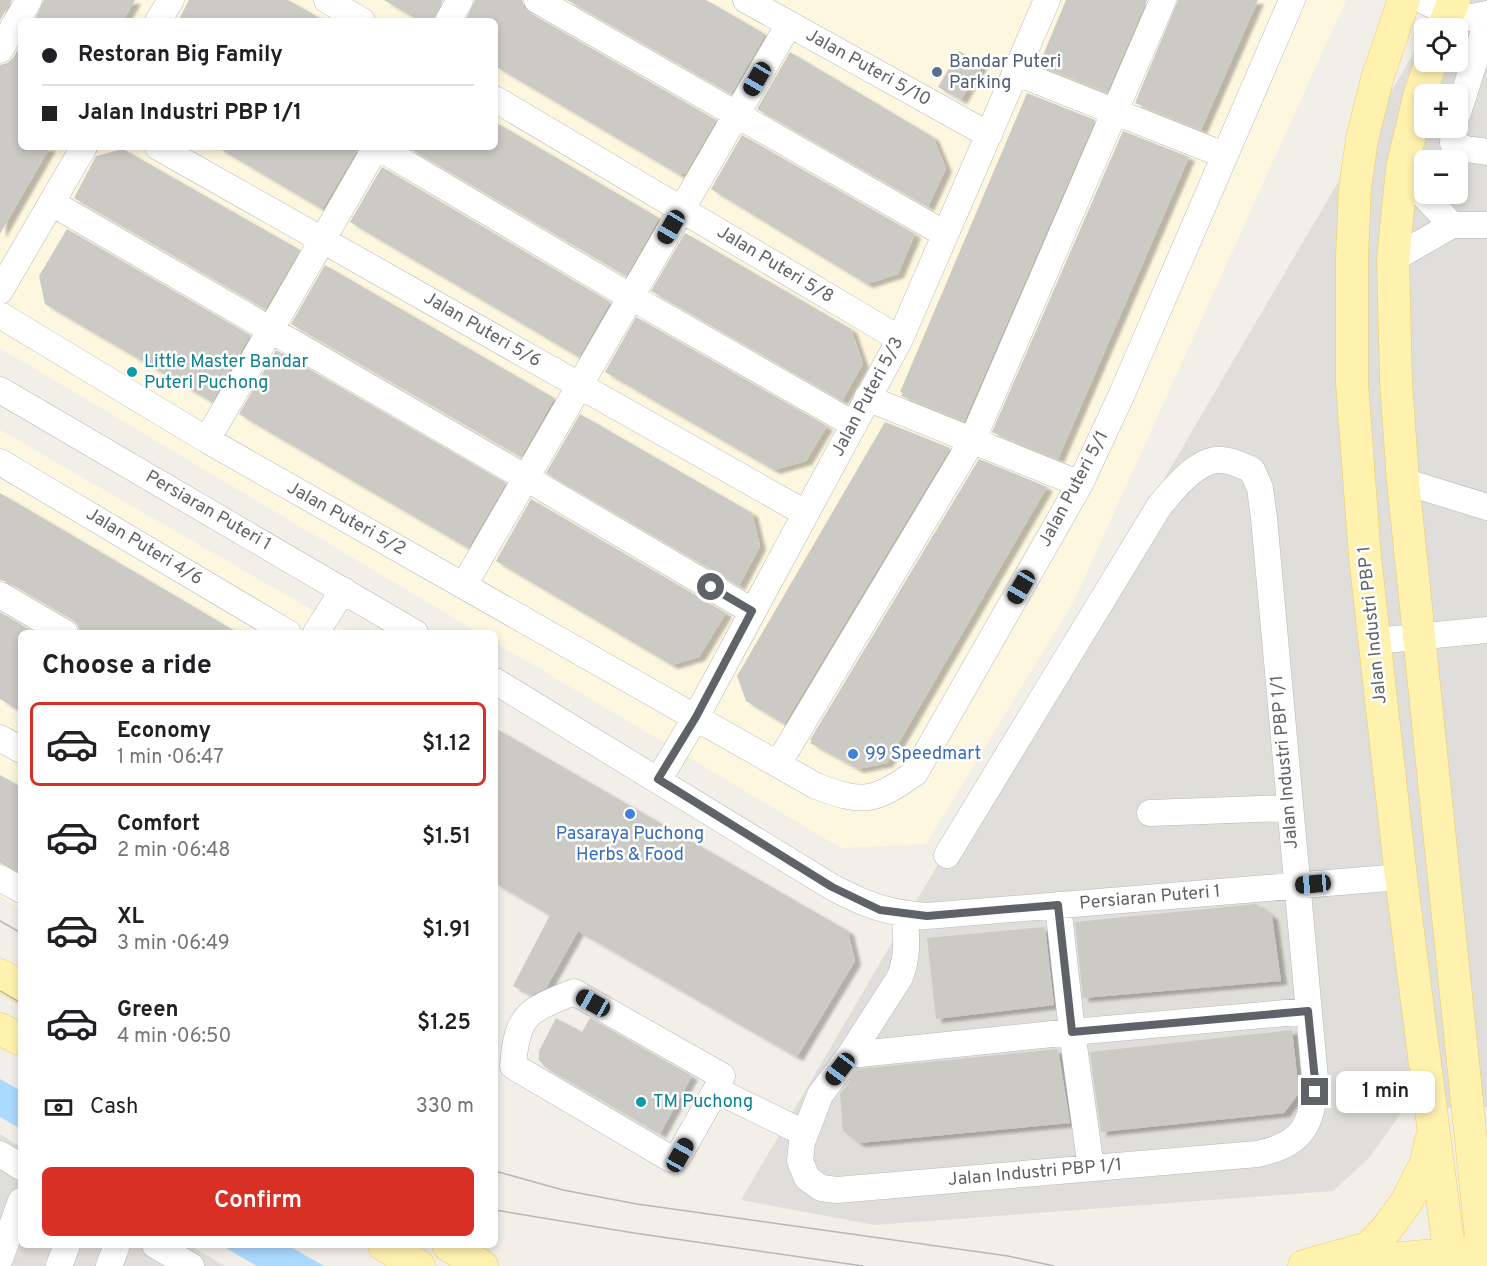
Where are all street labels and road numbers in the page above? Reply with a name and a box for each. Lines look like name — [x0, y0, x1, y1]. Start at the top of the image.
street label: Jalan Puteri 5/10 — [801, 24, 935, 112]
street label: Jalan Puteri 5/8 — [712, 221, 838, 309]
street label: Jalan Puteri 5/6 — [419, 287, 545, 373]
street label: Jalan Puteri 5/3 — [827, 333, 909, 461]
street label: Jalan Puteri 5/1 — [1034, 427, 1114, 551]
street label: Persiaran Puteri 1 — [141, 466, 275, 556]
street label: Jalan Puteri 5/2 — [282, 477, 410, 561]
street label: Jalan Puteri 4/6 — [81, 503, 207, 591]
street label: Jalan Industri PBP 1 — [1353, 545, 1393, 705]
street label: Jalan Industri PBP 1/1 — [1266, 674, 1304, 850]
street label: Persiaran Puteri 1 — [1078, 880, 1222, 916]
street label: Jalan Industri PBP 1/1 — [947, 1154, 1123, 1192]

